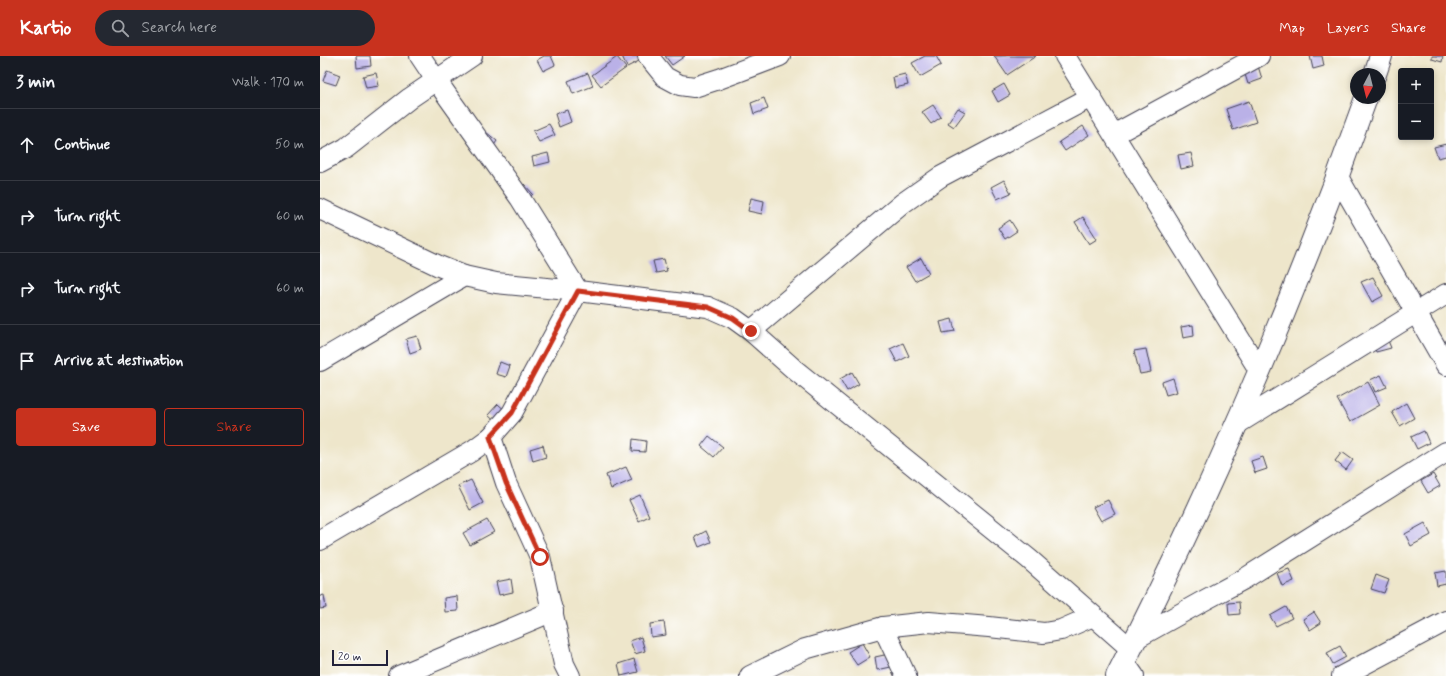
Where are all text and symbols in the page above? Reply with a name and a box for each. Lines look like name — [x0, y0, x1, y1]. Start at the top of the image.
search box — [95, 10, 375, 46]
text: Kartio — [20, 16, 71, 41]
icon: search — [109, 17, 131, 39]
text: Search here — [141, 18, 217, 38]
text: Map — [1279, 19, 1305, 37]
text: Layers — [1327, 19, 1369, 37]
text: Share — [1391, 19, 1426, 37]
north arrow — [1350, 68, 1386, 104]
map controls — [1398, 68, 1434, 140]
button: + — [1398, 68, 1434, 104]
text: 3 min — [16, 71, 55, 93]
text: Walk · 170 m — [232, 74, 304, 91]
button: − — [1398, 104, 1434, 140]
icon: ahead — [16, 134, 38, 156]
text: Continue — [54, 135, 110, 155]
text: 50 m — [275, 136, 304, 153]
icon: right — [16, 206, 38, 228]
text: Turn right — [54, 207, 121, 227]
text: 60 m — [276, 208, 304, 225]
icon: right — [16, 278, 38, 300]
text: Turn right — [54, 279, 121, 299]
text: 60 m — [276, 280, 304, 297]
route end — [742, 322, 760, 340]
icon: arrive — [16, 350, 38, 372]
text: Arrive at destination — [54, 351, 183, 371]
button: Save — [16, 408, 156, 446]
button: Share — [164, 408, 304, 446]
route start — [531, 548, 549, 566]
scale bar — [332, 648, 388, 667]
text: 20 m — [338, 650, 361, 664]

